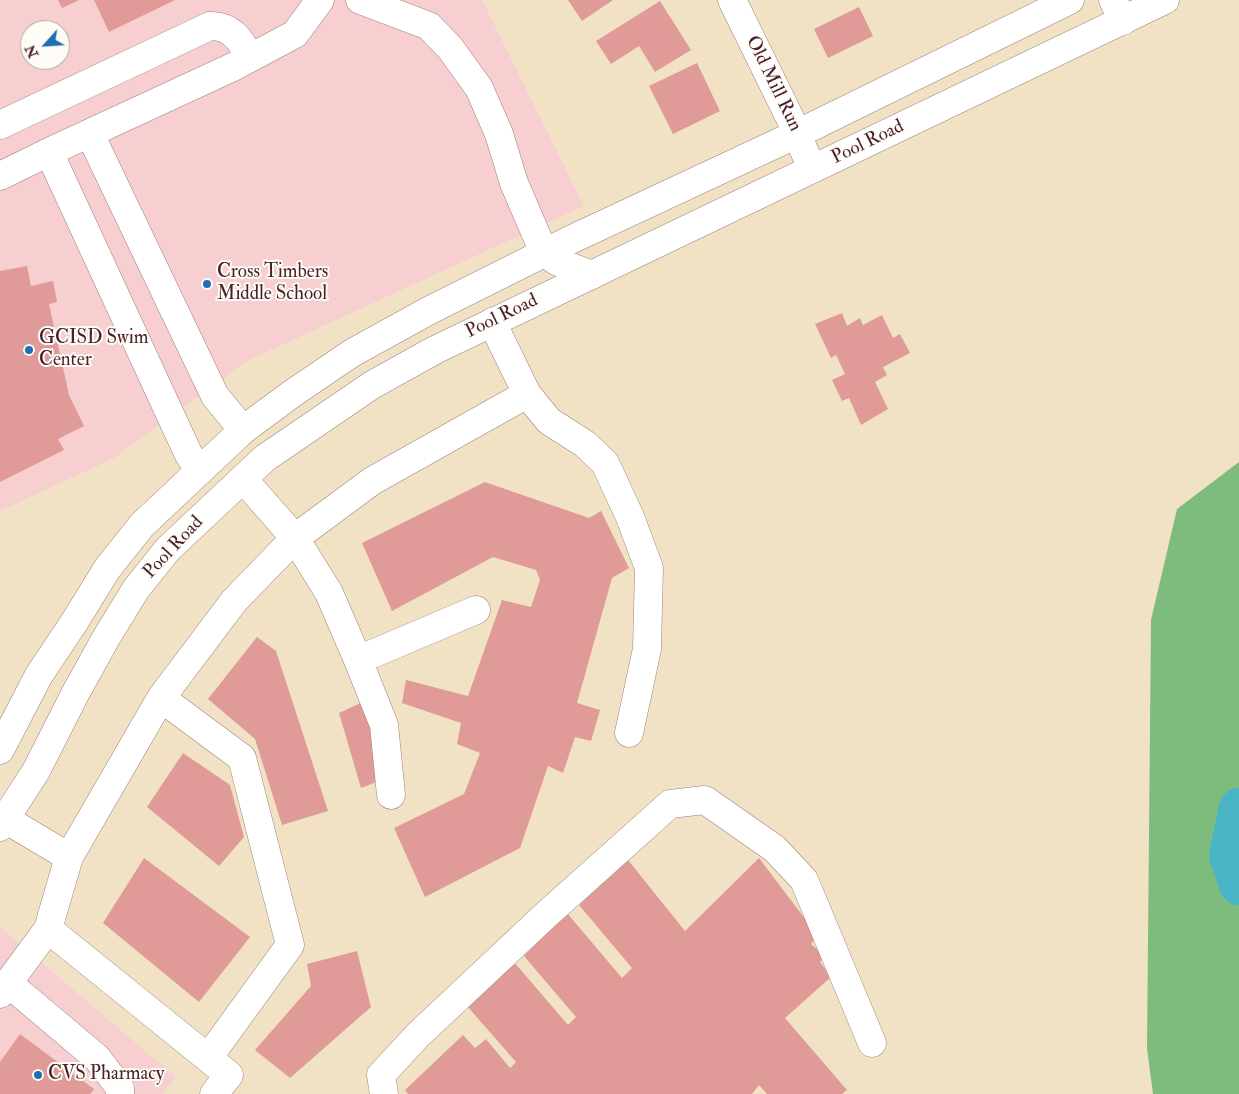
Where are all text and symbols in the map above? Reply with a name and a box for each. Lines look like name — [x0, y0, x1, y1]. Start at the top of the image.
north arrow — [20, 20, 70, 70]
street label: Old Mill Run — [740, 32, 806, 136]
text: N — [22, 42, 42, 61]
street label: Pool Road — [828, 116, 908, 170]
place label: Cross Timbers Middle School — [217, 262, 328, 306]
marker: Cross Timbers Middle School — [201, 278, 213, 290]
street label: Pool Road — [462, 290, 542, 344]
place label: GCISD Swim Center — [39, 328, 149, 372]
marker: GCISD Swim Center — [23, 344, 35, 356]
street label: Pool Road — [139, 512, 209, 584]
place label: CVS Pharmacy — [48, 1064, 164, 1086]
marker: CVS Pharmacy — [32, 1069, 44, 1081]

